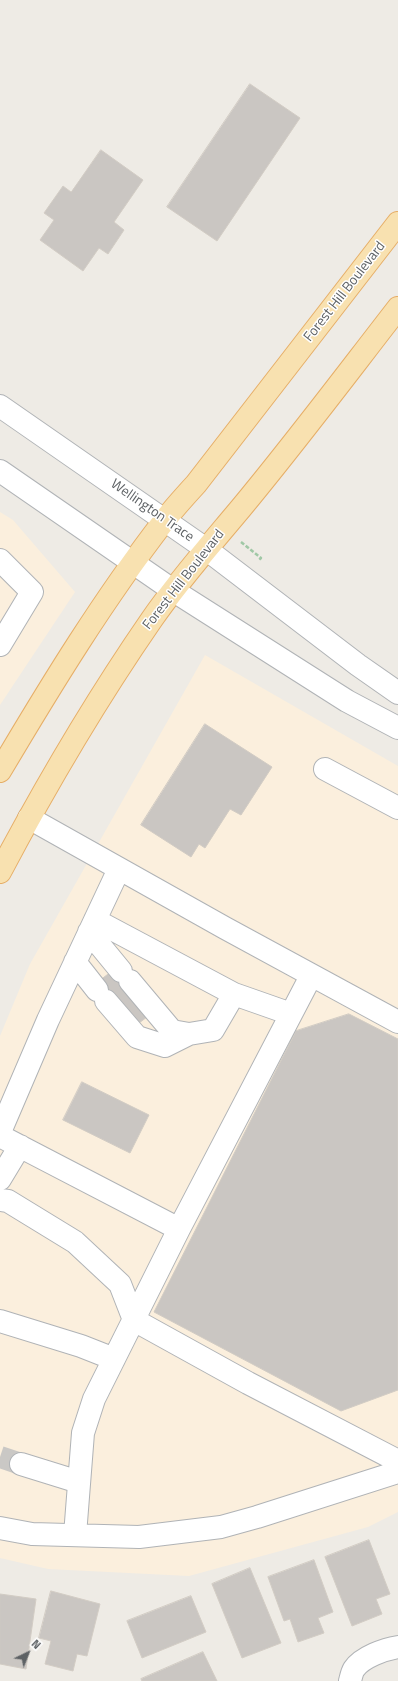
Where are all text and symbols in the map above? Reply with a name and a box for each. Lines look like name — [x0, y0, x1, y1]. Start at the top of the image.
street label: Forest Hill Boulevard — [301, 239, 389, 345]
street label: Wellington Trace — [107, 476, 197, 546]
street label: Forest Hill Boulevard — [140, 527, 228, 633]
north arrow — [8, 1633, 48, 1673]
text: N — [28, 1636, 44, 1653]

